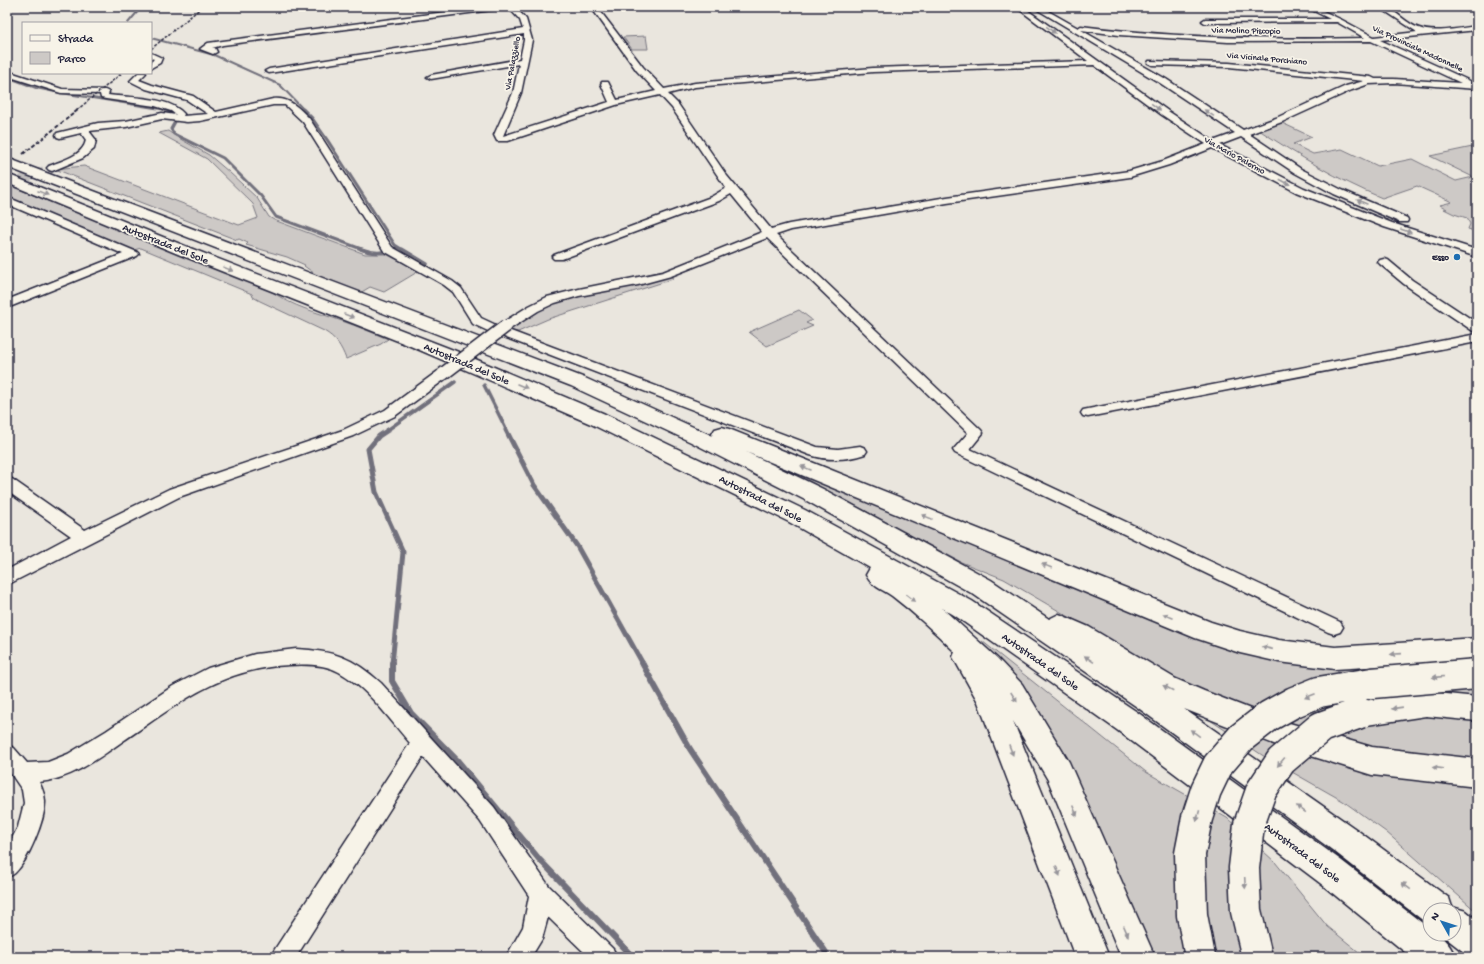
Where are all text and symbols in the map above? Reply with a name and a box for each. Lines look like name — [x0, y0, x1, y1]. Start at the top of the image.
legend — [22, 22, 152, 74]
street label: Via Provinciale Madonnelle — [1369, 23, 1465, 75]
street label: Via Molino Piscopio — [1210, 25, 1281, 38]
one-way arrow — [1045, 26, 1056, 34]
text: Strada — [58, 33, 93, 47]
street label: Via Palazziello — [503, 35, 524, 92]
street label: Via Vicinale Porchiano — [1225, 50, 1308, 69]
text: Parco — [57, 53, 86, 67]
one-way arrow — [1151, 102, 1161, 110]
one-way arrow — [1203, 109, 1214, 117]
street label: Via Mario Palermo — [1201, 135, 1267, 178]
one-way arrow — [1279, 179, 1291, 185]
one-way arrow — [38, 190, 49, 196]
one-way arrow — [1355, 199, 1367, 205]
street label: Autostrada del Sole — [121, 222, 210, 268]
one-way arrow — [1400, 228, 1412, 234]
marker: Esso — [1452, 252, 1462, 262]
place label: Esso — [1432, 253, 1449, 264]
one-way arrow — [223, 266, 235, 272]
one-way arrow — [344, 313, 356, 319]
street label: Autostrada del Sole — [422, 341, 511, 388]
one-way arrow — [516, 383, 527, 389]
one-way arrow — [800, 465, 812, 471]
street label: Autostrada del Sole — [717, 474, 804, 526]
one-way arrow — [920, 514, 932, 520]
one-way arrow — [1041, 563, 1053, 569]
one-way arrow — [906, 593, 917, 602]
one-way arrow — [1161, 612, 1173, 618]
street label: Autostrada del Sole — [999, 631, 1081, 694]
one-way arrow — [1261, 645, 1273, 651]
one-way arrow — [1390, 651, 1402, 658]
one-way arrow — [1083, 655, 1094, 663]
one-way arrow — [1432, 674, 1444, 681]
one-way arrow — [1162, 684, 1174, 691]
one-way arrow — [1010, 692, 1018, 702]
one-way arrow — [1303, 693, 1315, 699]
one-way arrow — [1391, 705, 1403, 711]
one-way arrow — [1190, 729, 1201, 737]
one-way arrow — [1008, 744, 1014, 756]
one-way arrow — [1276, 757, 1285, 767]
one-way arrow — [1432, 765, 1444, 772]
one-way arrow — [1073, 805, 1079, 817]
one-way arrow — [1296, 805, 1306, 813]
one-way arrow — [1195, 810, 1201, 822]
street label: Autostrada del Sole — [1262, 821, 1342, 886]
one-way arrow — [1056, 865, 1062, 877]
one-way arrow — [1241, 877, 1248, 889]
one-way arrow — [1400, 882, 1411, 891]
north arrow — [1422, 902, 1462, 942]
text: N — [1429, 910, 1443, 924]
one-way arrow — [1124, 925, 1130, 937]

